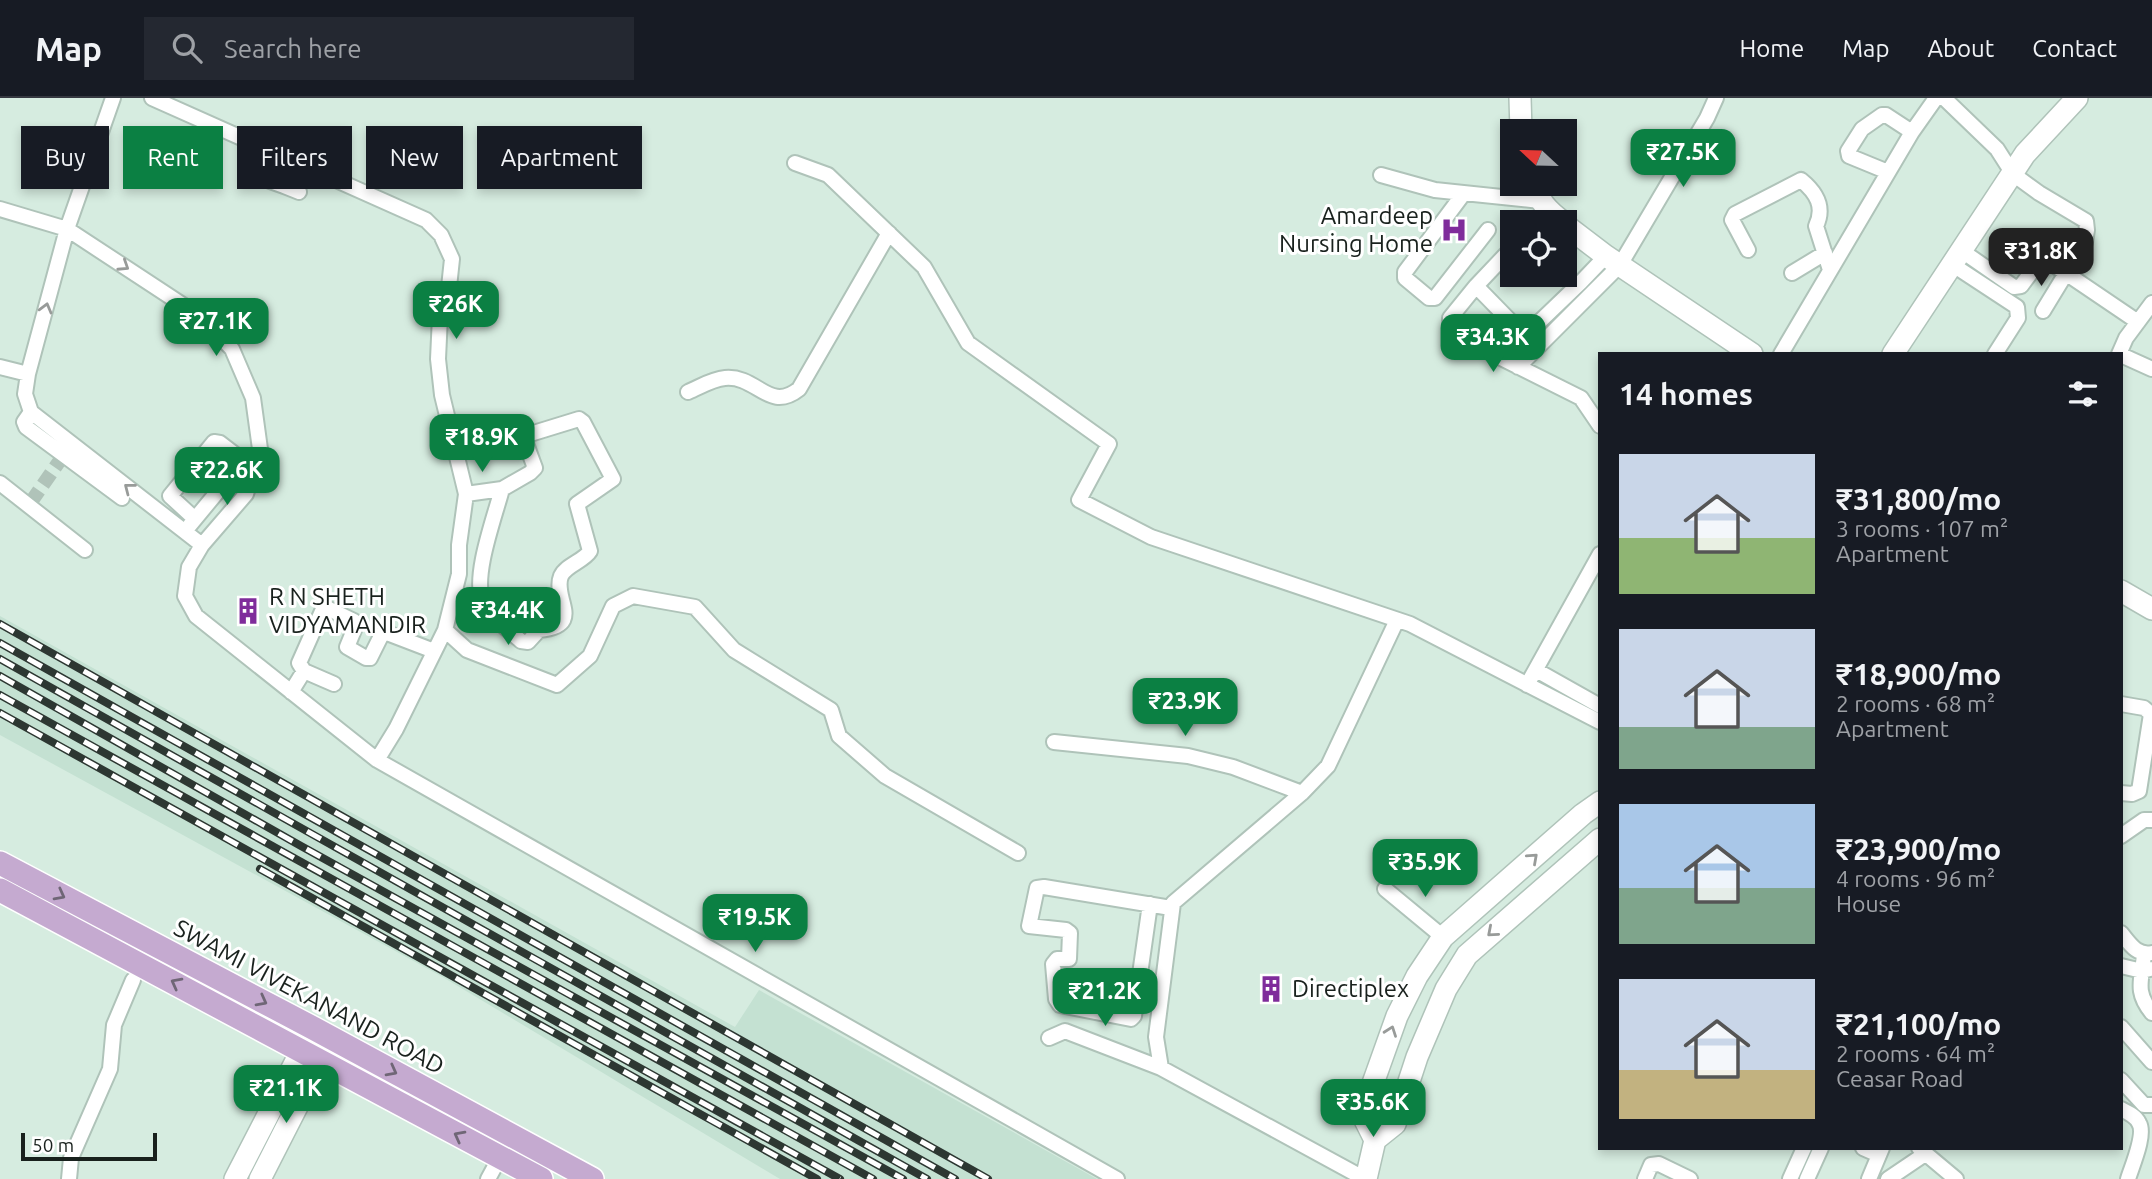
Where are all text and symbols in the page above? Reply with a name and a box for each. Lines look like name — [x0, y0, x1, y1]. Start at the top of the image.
search box — [144, 17, 634, 80]
icon: search — [168, 29, 206, 67]
text: Map — [35, 30, 102, 67]
text: Search here — [224, 34, 362, 63]
text: Home — [1739, 35, 1804, 62]
text: Map — [1842, 35, 1889, 62]
text: About — [1927, 35, 1994, 62]
text: Contact — [2032, 35, 2117, 62]
north arrow — [1500, 119, 1577, 196]
map controls — [1500, 119, 1577, 287]
chip: Buy — [21, 126, 109, 189]
chip: Rent — [123, 126, 223, 189]
chip: Filters — [237, 126, 352, 189]
chip: New — [366, 126, 463, 189]
chip: Apartment — [477, 126, 642, 189]
pin: ₹27.5K — [1626, 130, 1740, 189]
text: ₹27.5K — [1647, 139, 1719, 164]
place label: Amardeep Nursing Home — [1279, 202, 1433, 257]
button: locate — [1500, 210, 1577, 287]
hospital icon: Amardeep Nursing Home — [1439, 215, 1469, 245]
pin: ₹31.8K — [1984, 228, 2098, 288]
text: ₹31.8K — [2005, 238, 2077, 263]
one-way arrow — [116, 258, 129, 271]
pin: ₹26K — [415, 282, 497, 341]
text: ₹26K — [429, 291, 483, 316]
pin: ₹27.1K — [159, 299, 273, 358]
one-way arrow — [37, 303, 52, 315]
text: ₹27.1K — [180, 308, 252, 333]
pin: ₹34.3K — [1436, 314, 1550, 374]
text: ₹34.3K — [1457, 324, 1529, 349]
icon: filters — [2064, 375, 2102, 413]
text: 14 homes — [1619, 377, 1753, 411]
pin: ₹18.9K — [425, 414, 539, 474]
text: ₹18.9K — [446, 424, 518, 449]
pin: ₹22.6K — [170, 448, 284, 507]
text: ₹22.6K — [191, 457, 263, 482]
icon: home — [1675, 482, 1759, 566]
text: ₹31,800/mo — [1836, 482, 2001, 516]
one-way arrow — [124, 484, 137, 496]
text: 3 rooms · 107 m² — [1836, 516, 2008, 541]
text: Apartment — [1836, 541, 1949, 566]
place label: R N SHETH VIDYAMANDIR — [269, 583, 426, 638]
pin: ₹34.4K — [451, 588, 565, 647]
building icon: R N SHETH VIDYAMANDIR — [233, 596, 263, 626]
text: ₹34.4K — [472, 597, 544, 622]
icon: home — [1675, 657, 1759, 741]
text: ₹18,900/mo — [1836, 657, 2001, 691]
pin: ₹23.9K — [1128, 678, 1242, 738]
text: ₹23.9K — [1149, 688, 1221, 713]
text: 2 rooms · 68 m² — [1836, 691, 1995, 716]
text: Apartment — [1836, 716, 1949, 741]
icon: home — [1675, 832, 1759, 916]
text: ₹23,900/mo — [1836, 832, 2001, 866]
pin: ₹35.9K — [1368, 840, 1482, 899]
text: ₹35.9K — [1389, 849, 1461, 874]
one-way arrow — [1525, 854, 1538, 866]
text: 4 rooms · 96 m² — [1836, 866, 1995, 891]
one-way arrow — [53, 887, 66, 900]
text: House — [1836, 891, 1901, 916]
pin: ₹19.5K — [698, 894, 812, 954]
text: ₹19.5K — [719, 904, 791, 929]
street label: SWAMI VIVEKANAND ROAD — [170, 914, 449, 1079]
one-way arrow — [1488, 924, 1501, 936]
pin: ₹21.2K — [1048, 968, 1162, 1028]
building icon: Directiplex — [1256, 974, 1286, 1004]
place label: Directiplex — [1292, 975, 1409, 1002]
one-way arrow — [171, 978, 183, 991]
text: ₹21.2K — [1069, 978, 1141, 1003]
one-way arrow — [255, 993, 267, 1006]
icon: home — [1675, 1007, 1759, 1091]
text: ₹21,100/mo — [1836, 1007, 2001, 1041]
one-way arrow — [1383, 1026, 1397, 1038]
text: 2 rooms · 64 m² — [1836, 1041, 1995, 1066]
one-way arrow — [385, 1062, 397, 1076]
pin: ₹21.1K — [229, 1066, 343, 1125]
text: Ceasar Road — [1836, 1066, 1963, 1091]
text: ₹21.1K — [250, 1075, 322, 1100]
pin: ₹35.6K — [1316, 1080, 1430, 1139]
text: ₹35.6K — [1337, 1089, 1409, 1114]
scale bar — [21, 1130, 158, 1162]
one-way arrow — [454, 1130, 467, 1144]
text: 50 m — [32, 1134, 74, 1156]

